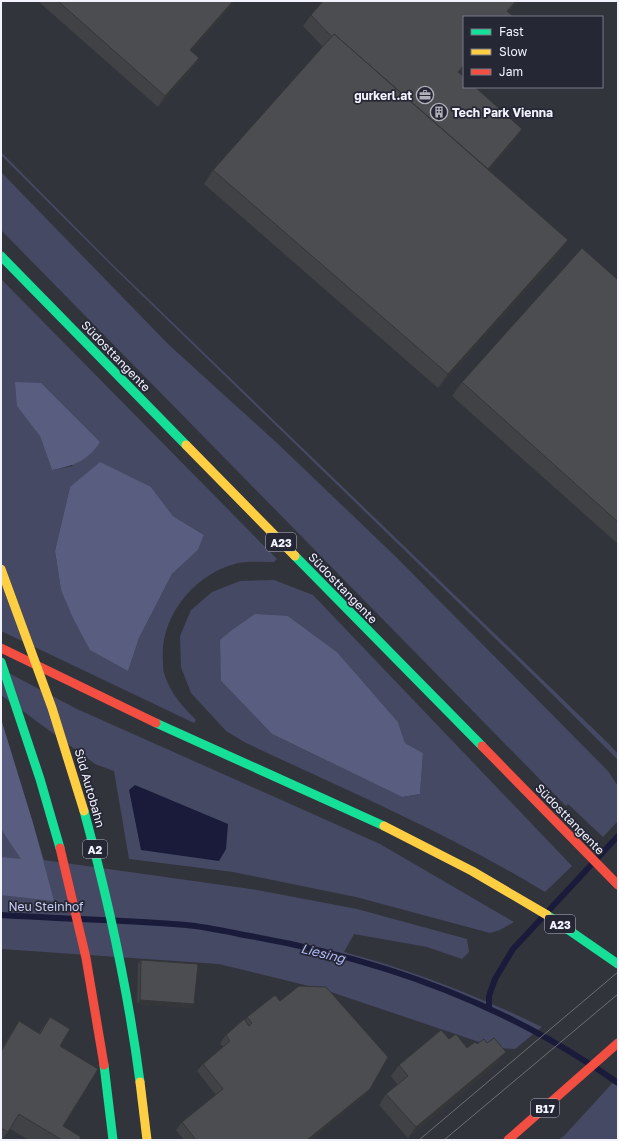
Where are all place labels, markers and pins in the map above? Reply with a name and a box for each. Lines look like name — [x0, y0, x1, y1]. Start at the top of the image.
office icon: gurkerl.at — [415, 85, 435, 105]
place label: gurkerl.at — [354, 88, 412, 103]
building icon: Tech Park Vienna — [429, 102, 449, 122]
place label: Tech Park Vienna — [452, 105, 553, 120]

